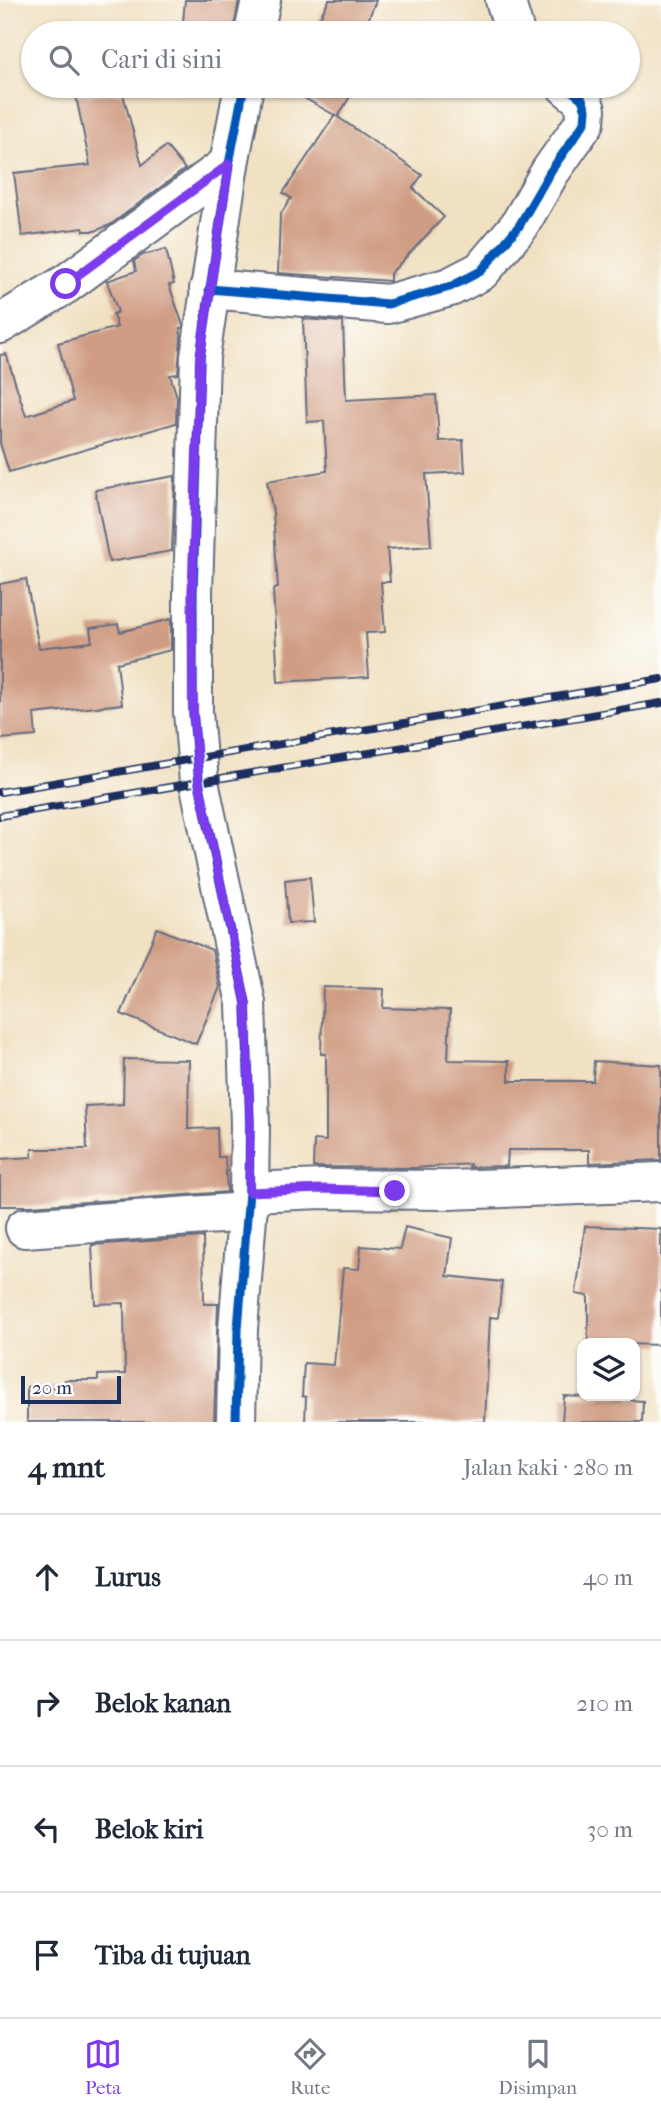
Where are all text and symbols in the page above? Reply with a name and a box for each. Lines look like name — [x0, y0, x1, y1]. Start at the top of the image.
search box — [21, 21, 640, 98]
icon: search — [45, 41, 83, 79]
text: Cari di sini — [101, 44, 222, 75]
route start — [50, 268, 81, 299]
route end — [379, 1175, 410, 1206]
map controls — [577, 1338, 640, 1401]
button: layers — [577, 1338, 640, 1401]
scale bar — [21, 1373, 121, 1405]
text: 20 m — [32, 1377, 72, 1399]
text: 4 mnt — [28, 1450, 105, 1485]
text: Jalan kaki · 280 m — [463, 1454, 633, 1481]
icon: ahead — [28, 1558, 66, 1596]
text: Lurus — [95, 1562, 161, 1593]
text: 40 m — [583, 1564, 633, 1591]
icon: right — [28, 1684, 66, 1722]
text: Belok kanan — [95, 1688, 231, 1719]
text: 210 m — [576, 1690, 633, 1717]
icon: left — [28, 1810, 66, 1848]
text: Belok kiri — [95, 1814, 203, 1845]
text: 30 m — [587, 1816, 633, 1843]
icon: arrive — [28, 1936, 66, 1974]
text: Tiba di tujuan — [95, 1940, 251, 1971]
tab: Peta — [84, 2035, 122, 2099]
tab: Rute — [290, 2035, 330, 2099]
tab: Disimpan — [498, 2035, 577, 2099]

